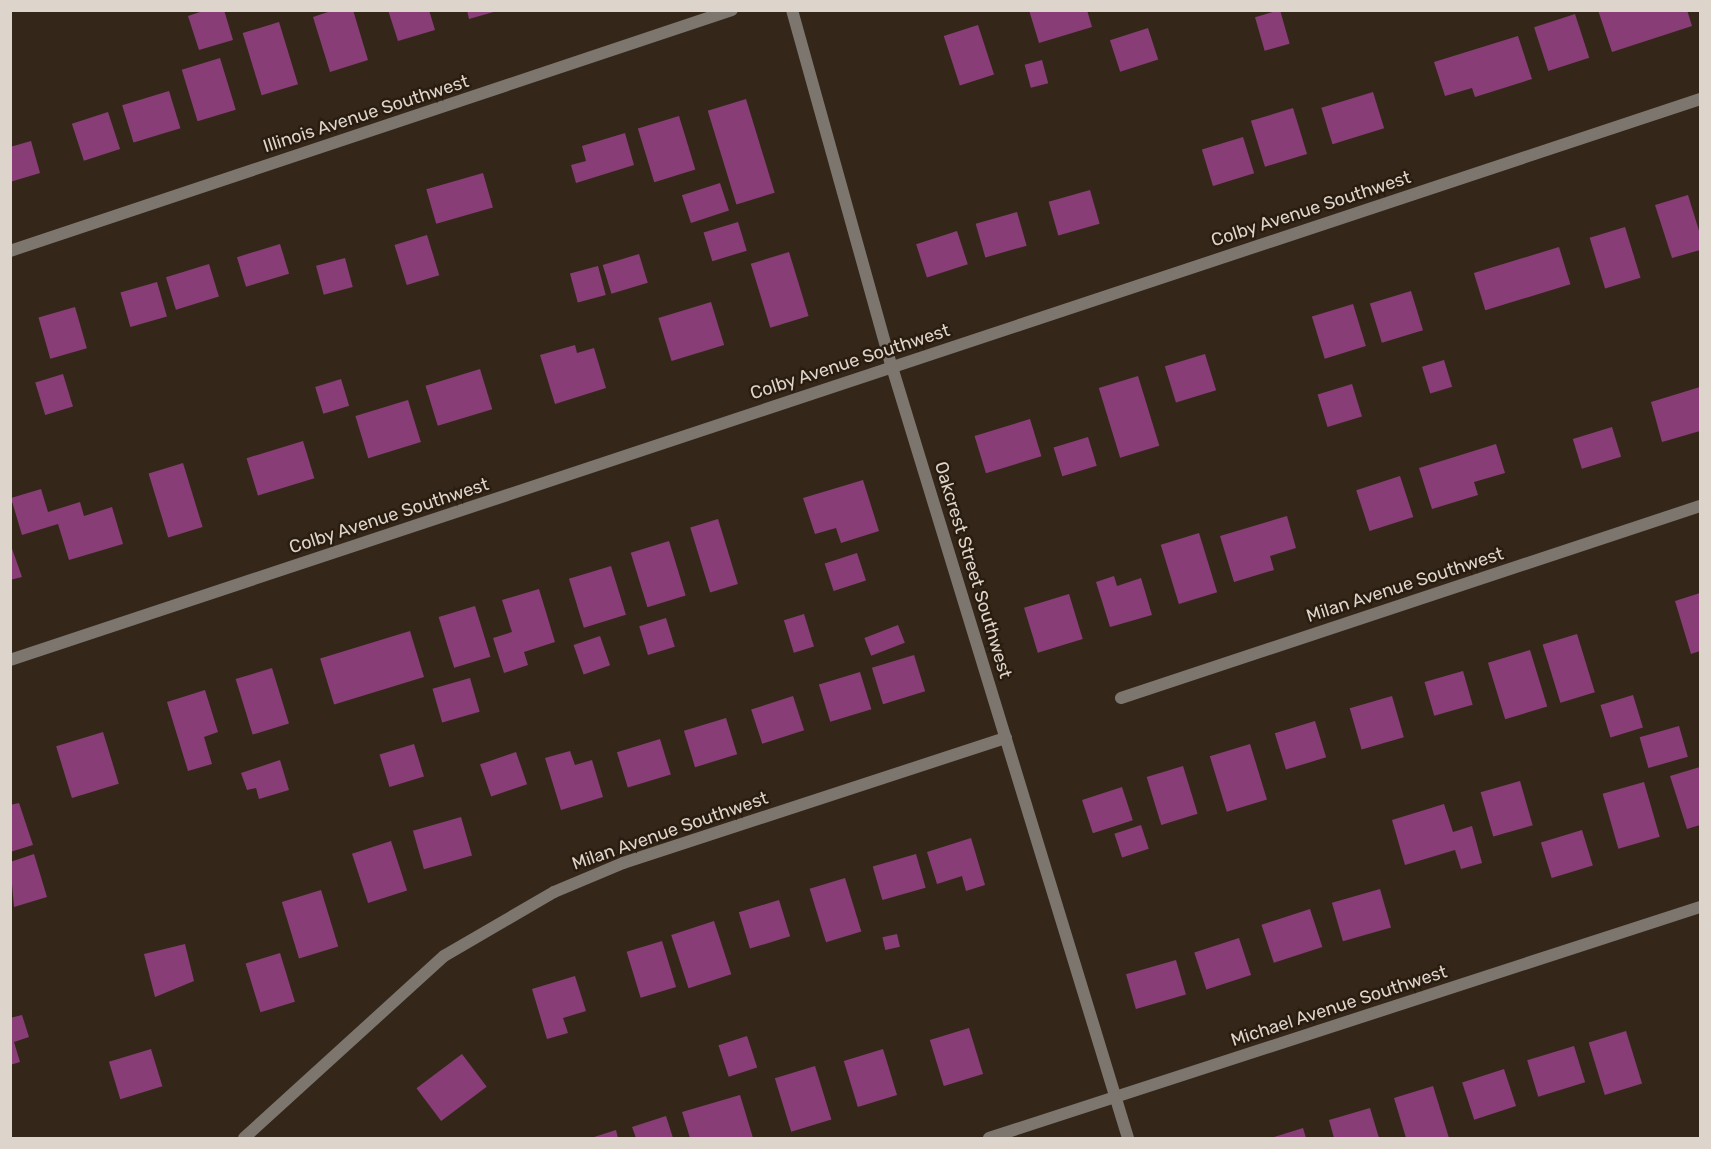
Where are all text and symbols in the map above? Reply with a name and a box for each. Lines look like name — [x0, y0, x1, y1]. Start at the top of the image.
street label: Illinois Avenue Southwest — [260, 70, 472, 158]
street label: Colby Avenue Southwest — [1208, 166, 1414, 252]
street label: Colby Avenue Southwest — [747, 319, 953, 405]
street label: Oakcrest Street Southwest — [930, 459, 1016, 681]
street label: Colby Avenue Southwest — [286, 473, 492, 559]
street label: Milan Avenue Southwest — [1303, 543, 1507, 627]
street label: Milan Avenue Southwest — [569, 787, 771, 875]
street label: Michael Avenue Southwest — [1228, 961, 1450, 1051]

